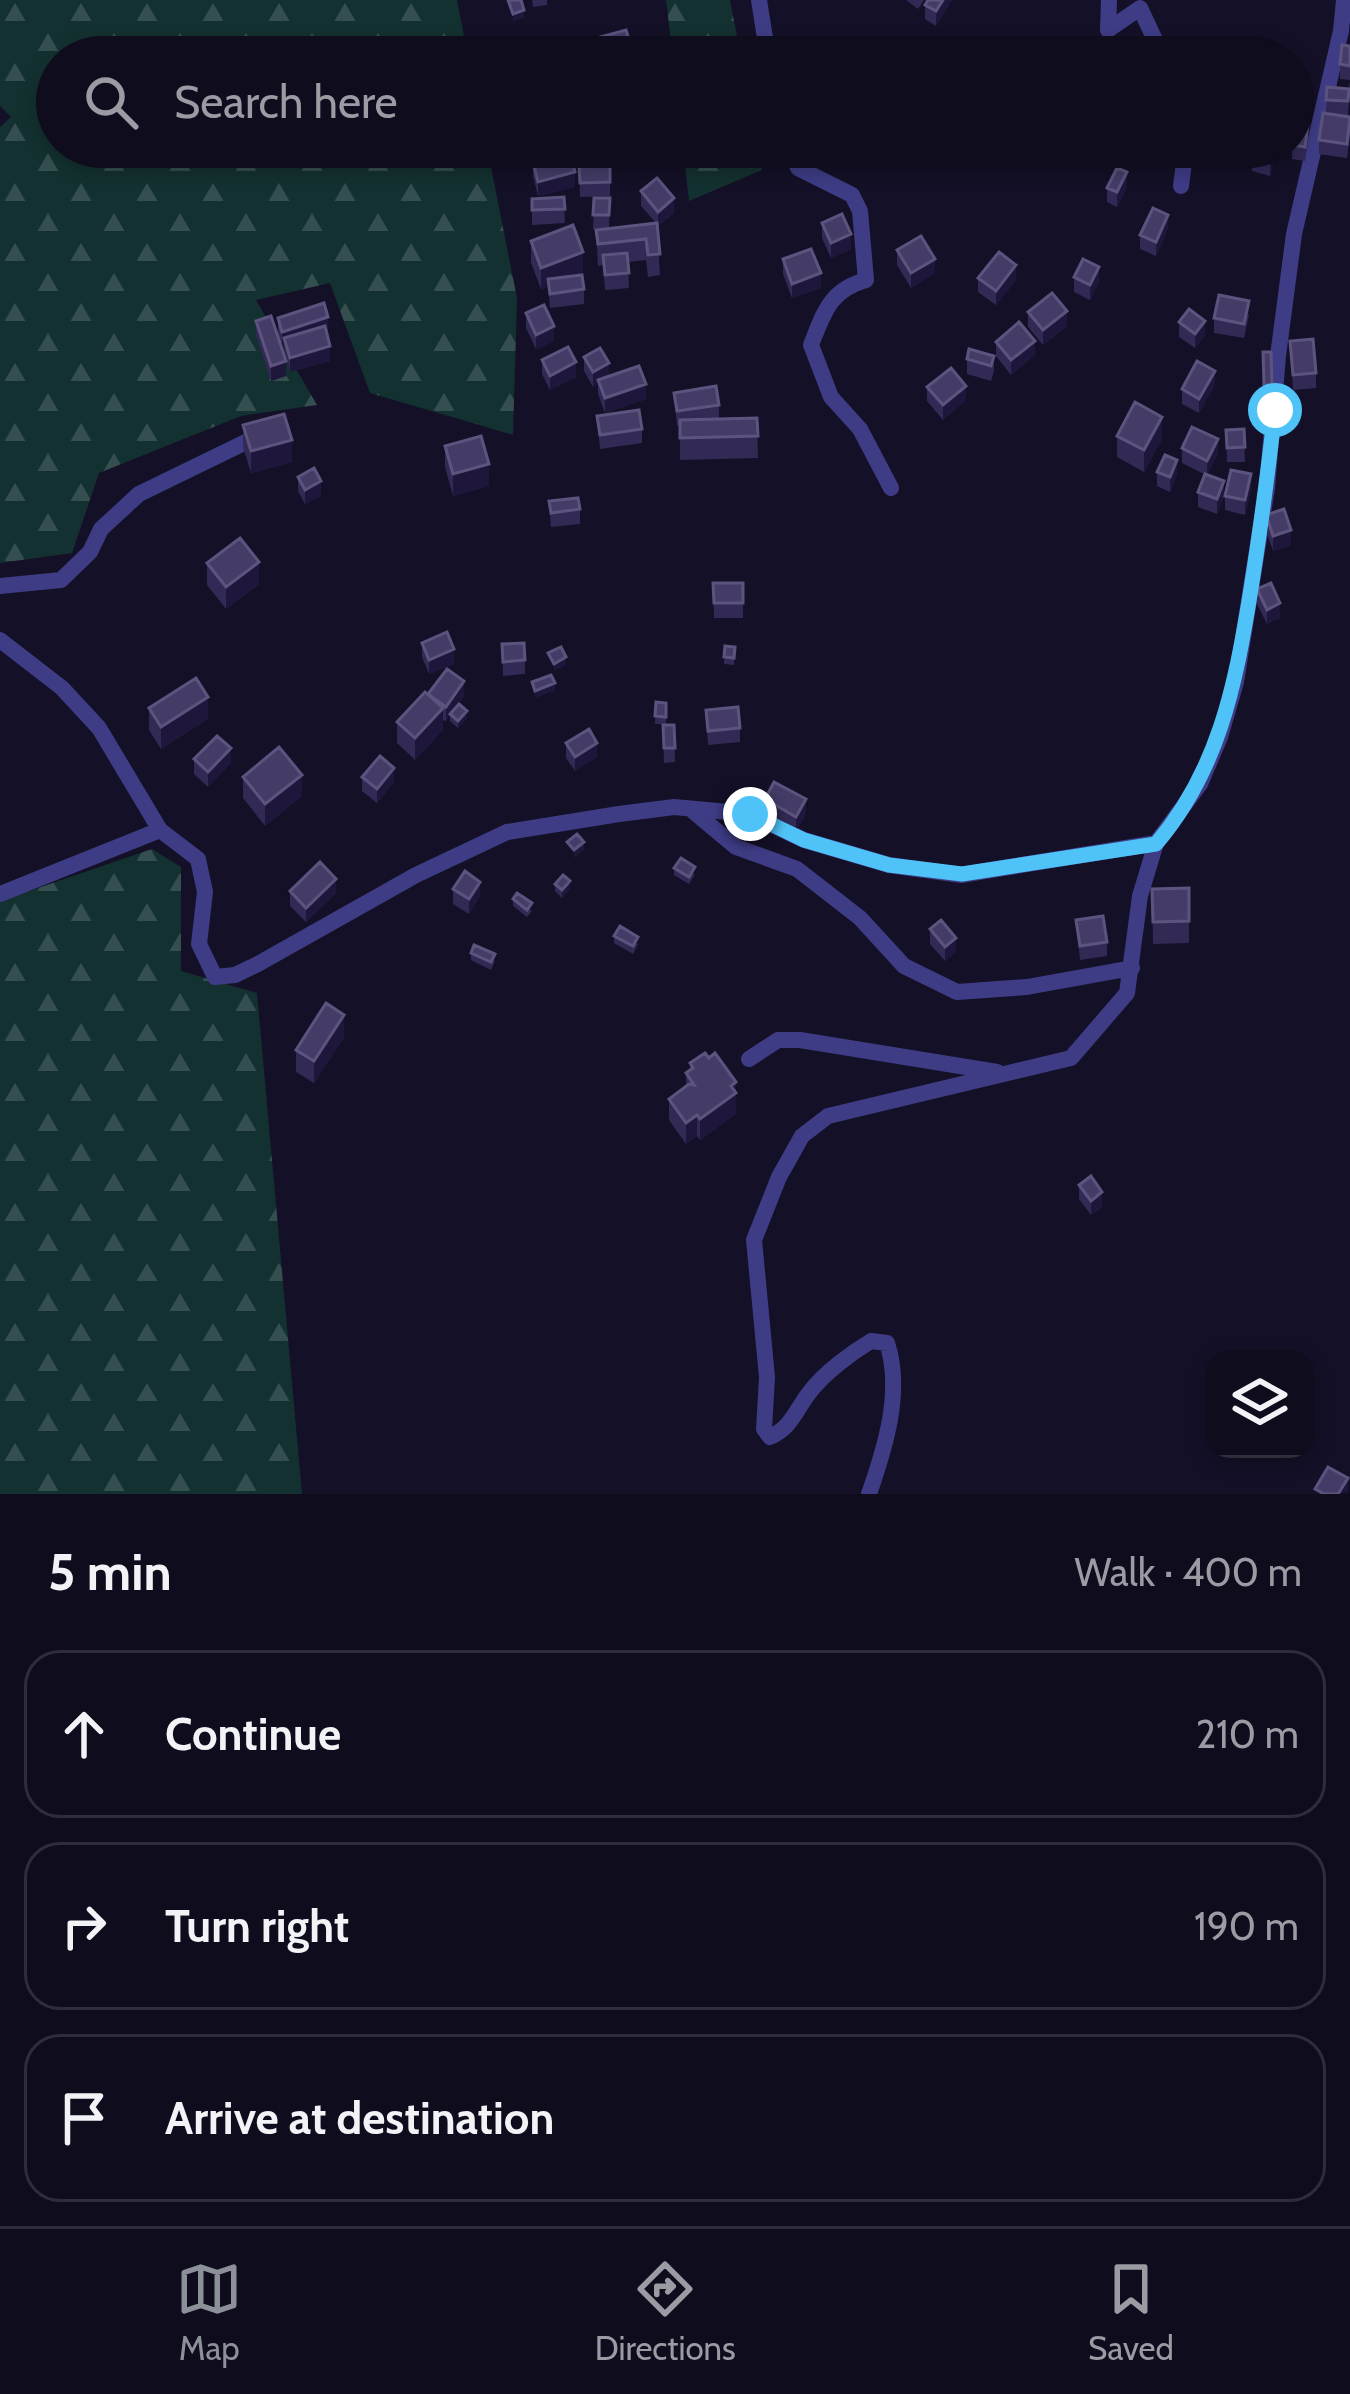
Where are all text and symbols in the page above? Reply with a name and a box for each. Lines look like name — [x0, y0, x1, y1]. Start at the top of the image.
search box — [36, 36, 1314, 168]
icon: search — [78, 69, 144, 135]
text: Search here — [174, 75, 398, 129]
route start — [1248, 383, 1302, 437]
route end — [723, 787, 777, 841]
map controls — [1206, 1350, 1314, 1458]
button: layers — [1206, 1350, 1314, 1458]
text: 5 min — [48, 1541, 172, 1603]
text: Walk · 400 m — [1074, 1548, 1302, 1596]
icon: ahead — [51, 1701, 117, 1767]
text: Continue — [165, 1707, 341, 1761]
text: 210 m — [1196, 1710, 1299, 1758]
icon: right — [51, 1893, 117, 1959]
text: Turn right — [165, 1899, 349, 1953]
text: 190 m — [1194, 1902, 1299, 1950]
icon: arrive — [51, 2085, 117, 2151]
text: Arrive at destination — [165, 2091, 554, 2145]
tab: Map — [176, 2256, 242, 2368]
tab: Directions — [595, 2256, 736, 2368]
tab: Saved — [1088, 2256, 1174, 2368]

